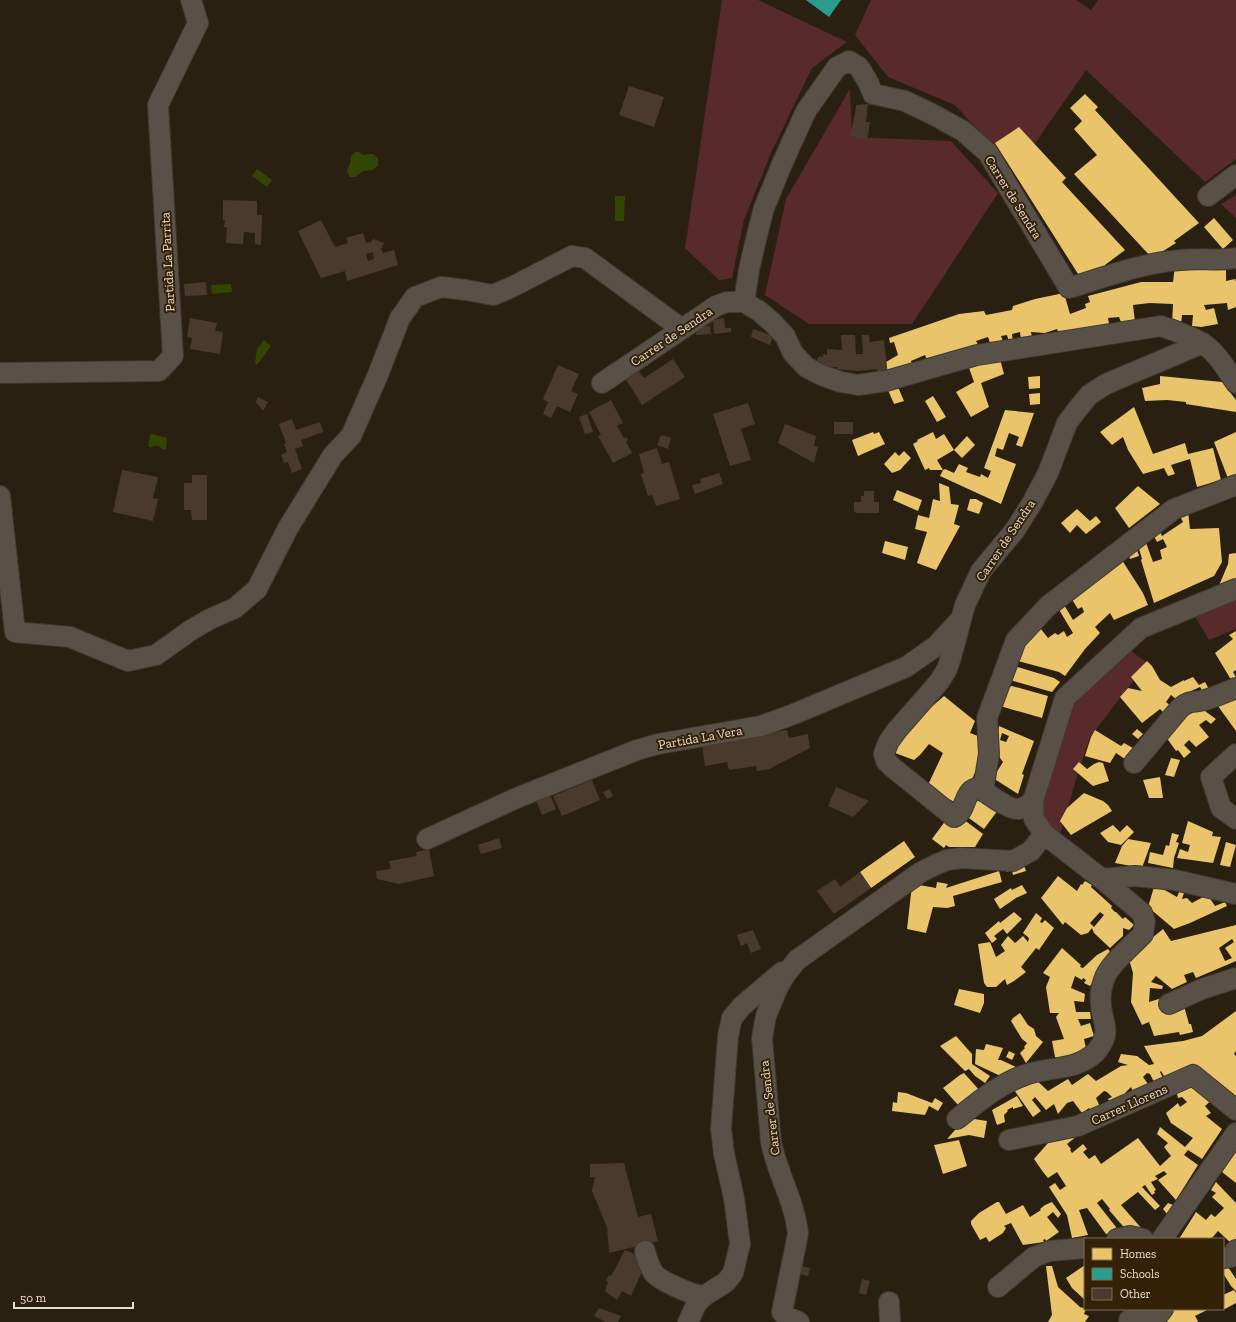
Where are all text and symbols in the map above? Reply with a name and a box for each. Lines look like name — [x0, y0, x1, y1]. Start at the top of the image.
street label: Carrer de Sendra — [982, 153, 1046, 242]
street label: Partida La Parrita — [157, 211, 178, 312]
street label: Carrer de Sendra — [628, 303, 716, 369]
street label: Carrer de Sendra — [972, 496, 1039, 584]
street label: Partida La Vera — [657, 723, 744, 752]
street label: Carrer de Sendra — [756, 1059, 783, 1156]
street label: Carrer Llorens — [1089, 1081, 1170, 1128]
legend — [1084, 1238, 1224, 1310]
text: Homes — [1120, 1247, 1156, 1261]
text: Schools — [1120, 1267, 1159, 1281]
scale bar — [14, 1284, 133, 1310]
text: Other — [1120, 1287, 1151, 1301]
text: 50 m — [20, 1291, 47, 1305]

